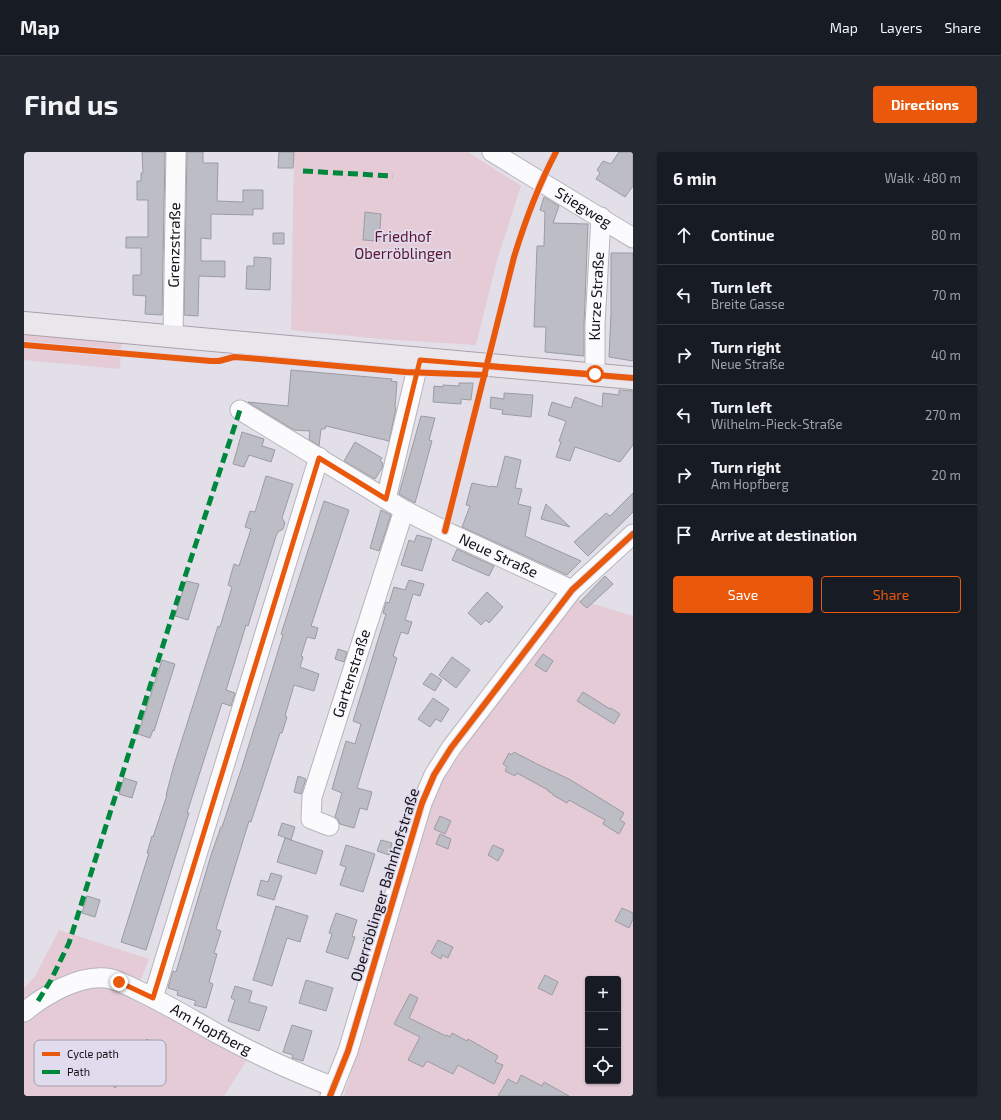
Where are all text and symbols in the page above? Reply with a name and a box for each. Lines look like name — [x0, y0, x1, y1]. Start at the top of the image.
text: Map — [20, 16, 60, 39]
text: Map — [830, 19, 858, 36]
text: Layers — [880, 19, 922, 36]
text: Share — [944, 19, 981, 36]
button: Directions — [873, 86, 977, 123]
text: Find us — [24, 87, 118, 121]
text: 6 min — [673, 168, 717, 188]
text: Walk · 480 m — [884, 170, 961, 186]
street label: Stiegweg — [552, 183, 616, 231]
street label: Grenzstraße — [164, 202, 183, 288]
icon: ahead — [673, 224, 695, 246]
text: Continue — [711, 226, 774, 244]
park label: Friedhof Oberröblingen — [354, 227, 452, 262]
text: 80 m — [931, 227, 961, 243]
street label: Kurze Straße — [585, 251, 607, 340]
text: Turn left — [711, 278, 772, 296]
icon: left — [673, 284, 695, 306]
text: 70 m — [932, 287, 961, 303]
text: Breite Gasse — [711, 296, 785, 312]
text: Turn right — [711, 338, 781, 356]
icon: right — [673, 344, 695, 366]
text: 40 m — [931, 347, 961, 363]
text: Neue Straße — [711, 356, 785, 372]
route start — [586, 365, 604, 383]
text: Turn left — [711, 398, 772, 416]
icon: left — [673, 404, 695, 426]
text: 270 m — [925, 407, 961, 423]
text: Wilhelm-Pieck-Straße — [711, 416, 843, 432]
text: Turn right — [711, 458, 781, 476]
icon: right — [673, 464, 695, 486]
text: 20 m — [932, 467, 961, 483]
text: Am Hopfberg — [711, 476, 789, 492]
icon: arrive — [673, 524, 695, 546]
text: Arrive at destination — [711, 526, 857, 544]
street label: Neue Straße — [456, 529, 541, 581]
button: Save — [673, 576, 813, 613]
button: Share — [821, 576, 961, 613]
street label: Gartenstraße — [328, 627, 373, 720]
street label: Oberröblinger Bahnhofstraße — [346, 786, 422, 984]
route end — [110, 973, 128, 991]
map controls — [585, 976, 621, 1084]
button: + — [585, 976, 621, 1012]
street label: Am Hopfberg — [168, 999, 255, 1058]
button: − — [585, 1012, 621, 1048]
legend — [34, 1040, 166, 1086]
text: Cycle path — [67, 1047, 119, 1060]
button: locate — [585, 1048, 621, 1084]
text: Path — [67, 1065, 90, 1078]

